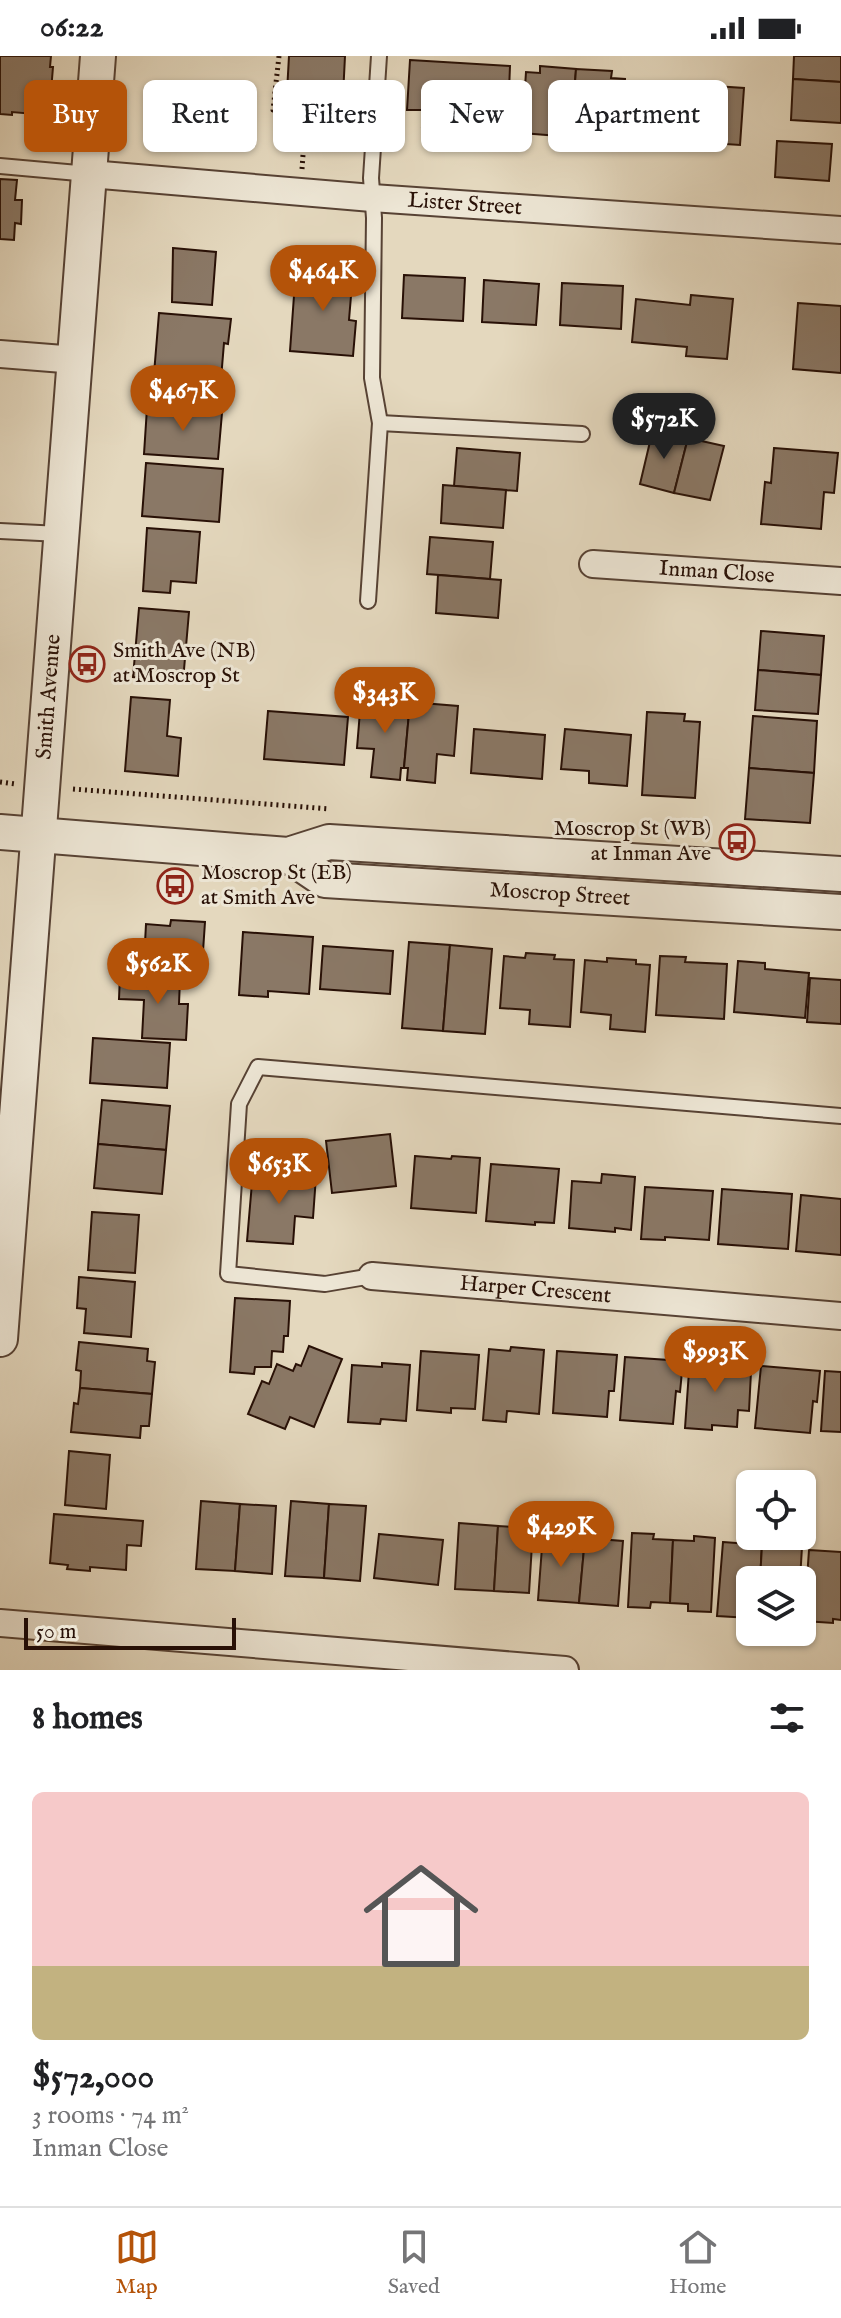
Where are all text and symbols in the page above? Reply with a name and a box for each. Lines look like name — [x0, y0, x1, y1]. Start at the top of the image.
text: 06:22 — [40, 9, 103, 47]
chip: Buy — [24, 80, 127, 152]
chip: Rent — [143, 80, 257, 152]
chip: Filters — [273, 80, 405, 152]
chip: New — [421, 80, 532, 152]
chip: Apartment — [548, 80, 728, 152]
street label: Lister Street — [407, 186, 523, 222]
pin: $464K — [267, 245, 379, 313]
text: $464K — [288, 254, 358, 287]
pin: $467K — [127, 365, 239, 433]
text: $467K — [148, 374, 218, 407]
pin: $572K — [608, 393, 720, 461]
text: $572K — [631, 402, 697, 435]
street label: Inman Close — [658, 555, 775, 590]
street label: Smith Avenue — [30, 633, 68, 760]
place label: Smith Ave (NB) at Moscrop St — [113, 637, 256, 690]
bus stop icon: Smith Ave (NB) at Moscrop St — [68, 645, 106, 683]
pin: $343K — [329, 667, 441, 735]
text: $343K — [352, 676, 418, 709]
place label: Moscrop St (WB) at Inman Ave — [554, 815, 711, 868]
bus stop icon: Moscrop St (WB) at Inman Ave — [718, 823, 756, 861]
place label: Moscrop St (EB) at Smith Ave — [201, 859, 352, 912]
bus stop icon: Moscrop St (EB) at Smith Ave — [156, 867, 194, 905]
street label: Moscrop Street — [489, 876, 632, 913]
pin: $562K — [102, 938, 214, 1006]
text: $562K — [125, 947, 191, 980]
pin: $653K — [223, 1138, 335, 1206]
text: $653K — [247, 1147, 311, 1180]
street label: Harper Crescent — [459, 1270, 613, 1310]
pin: $993K — [659, 1326, 771, 1394]
text: $993K — [682, 1335, 748, 1368]
map controls — [736, 1470, 816, 1646]
button: locate — [736, 1470, 816, 1550]
pin: $429K — [505, 1501, 617, 1569]
text: $429K — [526, 1510, 596, 1543]
button: layers — [736, 1566, 816, 1646]
scale bar — [24, 1614, 236, 1650]
text: 50 m — [36, 1618, 77, 1646]
icon: filters — [765, 1696, 809, 1740]
text: 8 homes — [32, 1697, 143, 1740]
icon: home — [349, 1844, 493, 1988]
text: $572,000 — [32, 2056, 154, 2099]
text: 3 rooms · 74 m² — [32, 2099, 189, 2132]
text: Inman Close — [32, 2132, 169, 2165]
tab: Map — [115, 2225, 159, 2301]
tab: Saved — [388, 2225, 440, 2301]
tab: Home — [669, 2225, 726, 2301]

